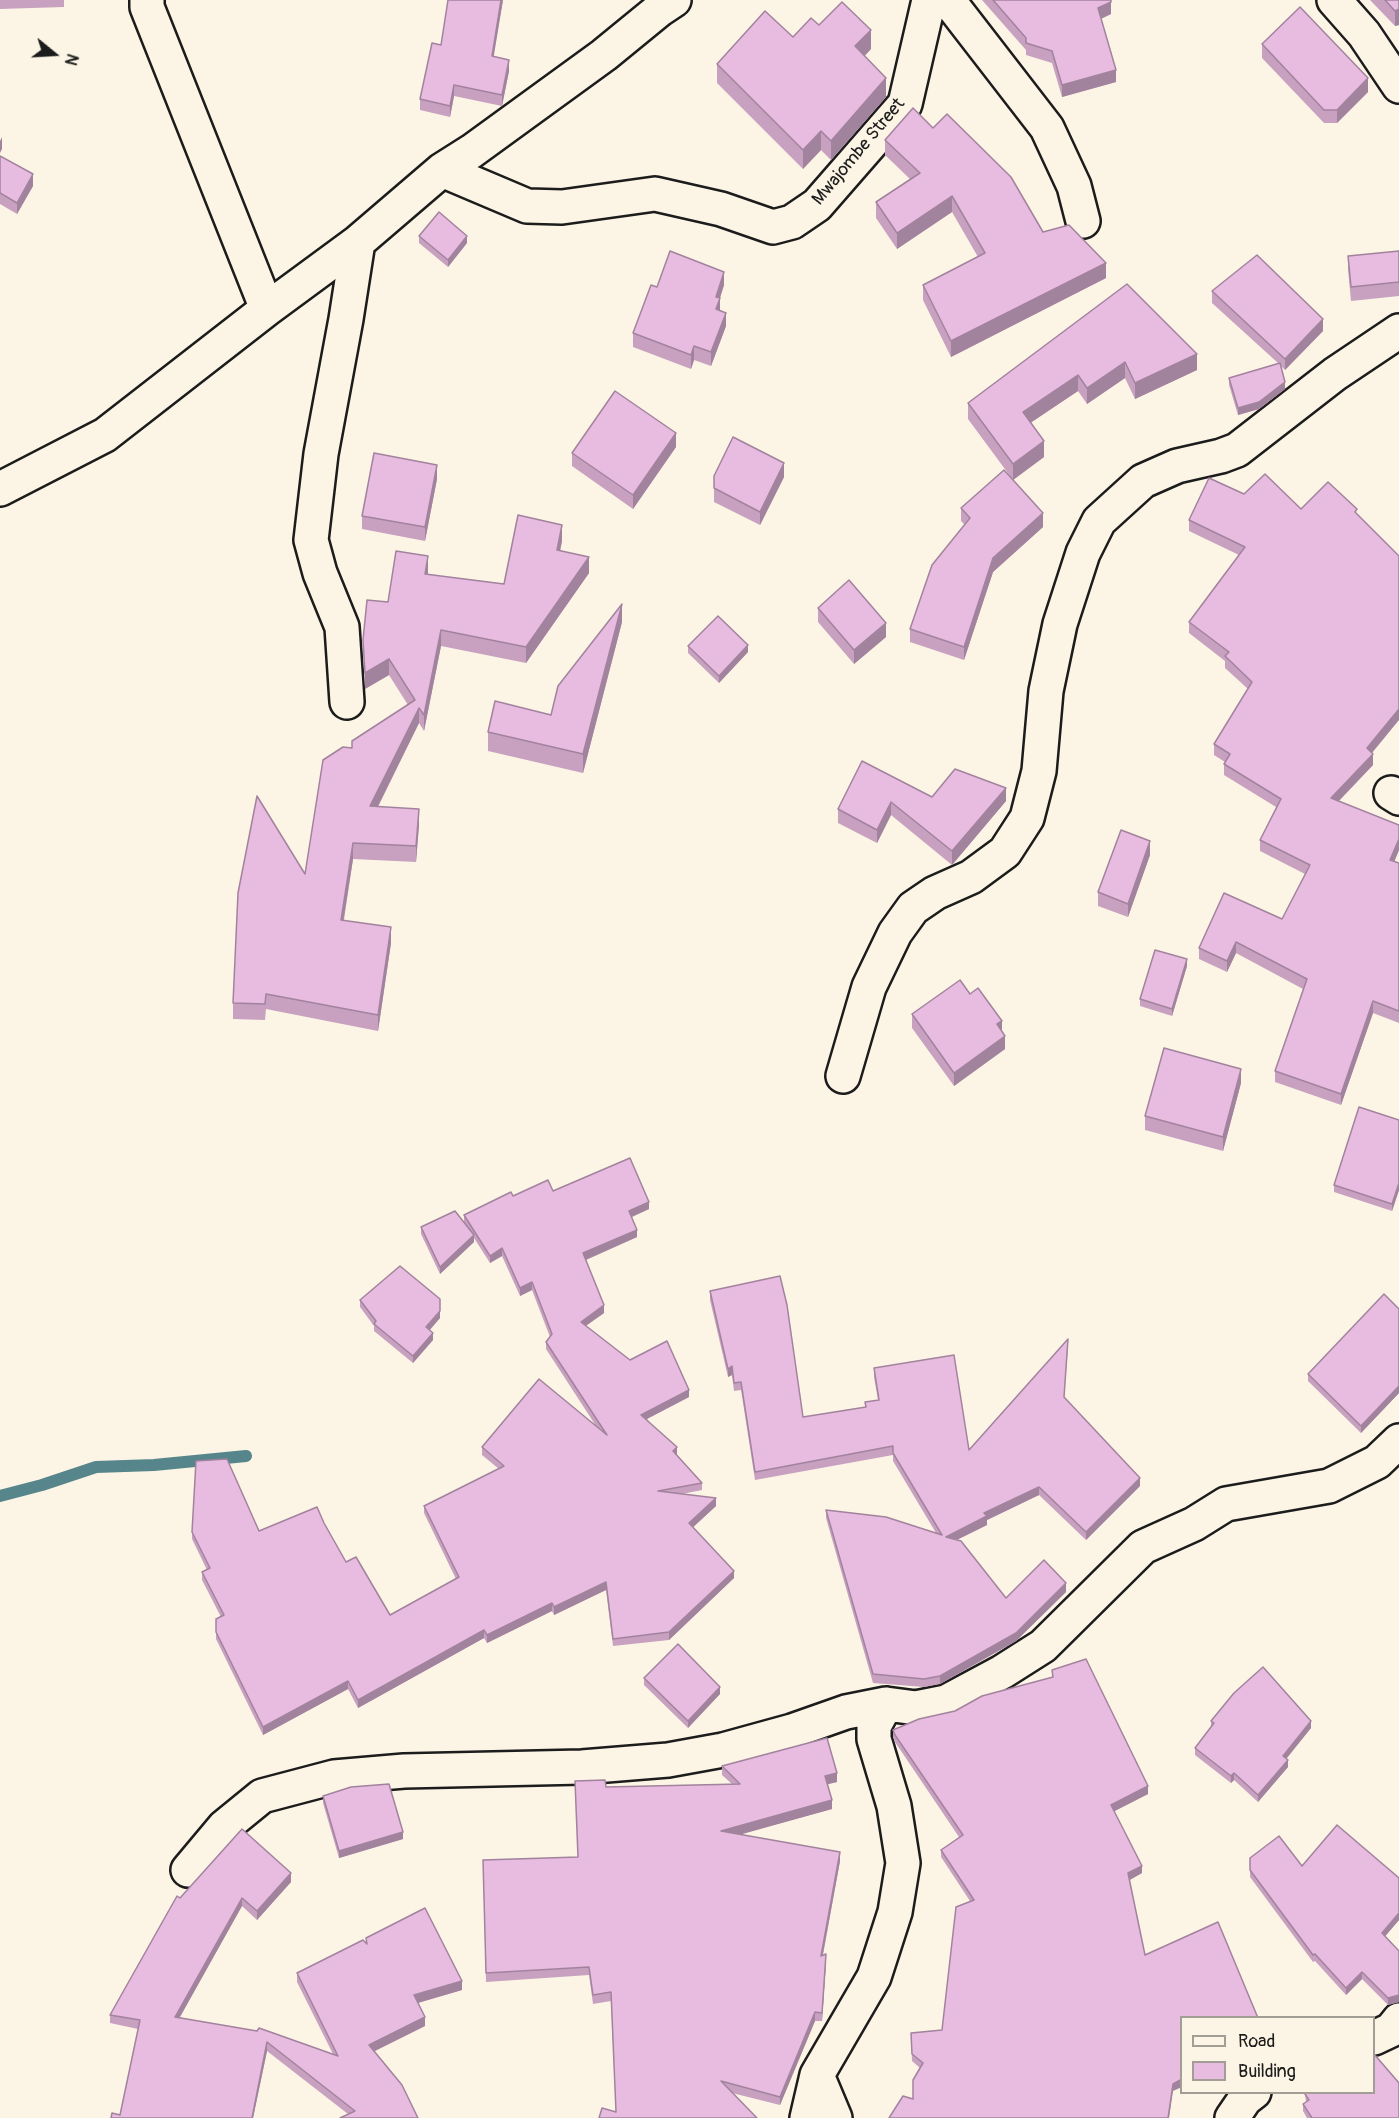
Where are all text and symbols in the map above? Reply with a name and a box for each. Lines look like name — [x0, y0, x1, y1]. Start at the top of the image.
north arrow — [24, 24, 84, 84]
text: N — [60, 51, 82, 68]
street label: Mwajombe Street — [808, 94, 910, 210]
legend — [1180, 2016, 1375, 2094]
text: Road — [1238, 2030, 1275, 2053]
text: Building — [1238, 2060, 1296, 2083]

